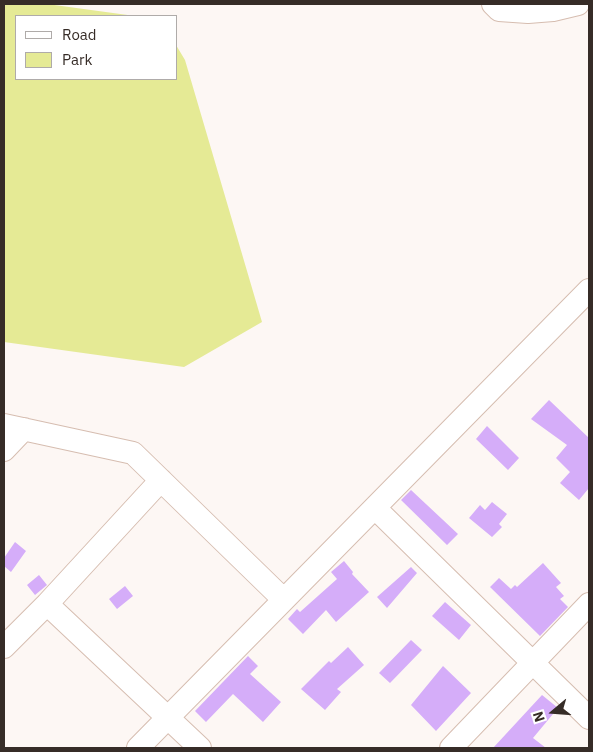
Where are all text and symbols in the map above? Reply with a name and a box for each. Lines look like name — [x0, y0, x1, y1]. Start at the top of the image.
legend — [15, 15, 178, 80]
text: Road — [62, 25, 97, 44]
text: Park — [62, 50, 92, 69]
north arrow — [528, 687, 578, 737]
text: N — [529, 709, 549, 724]

